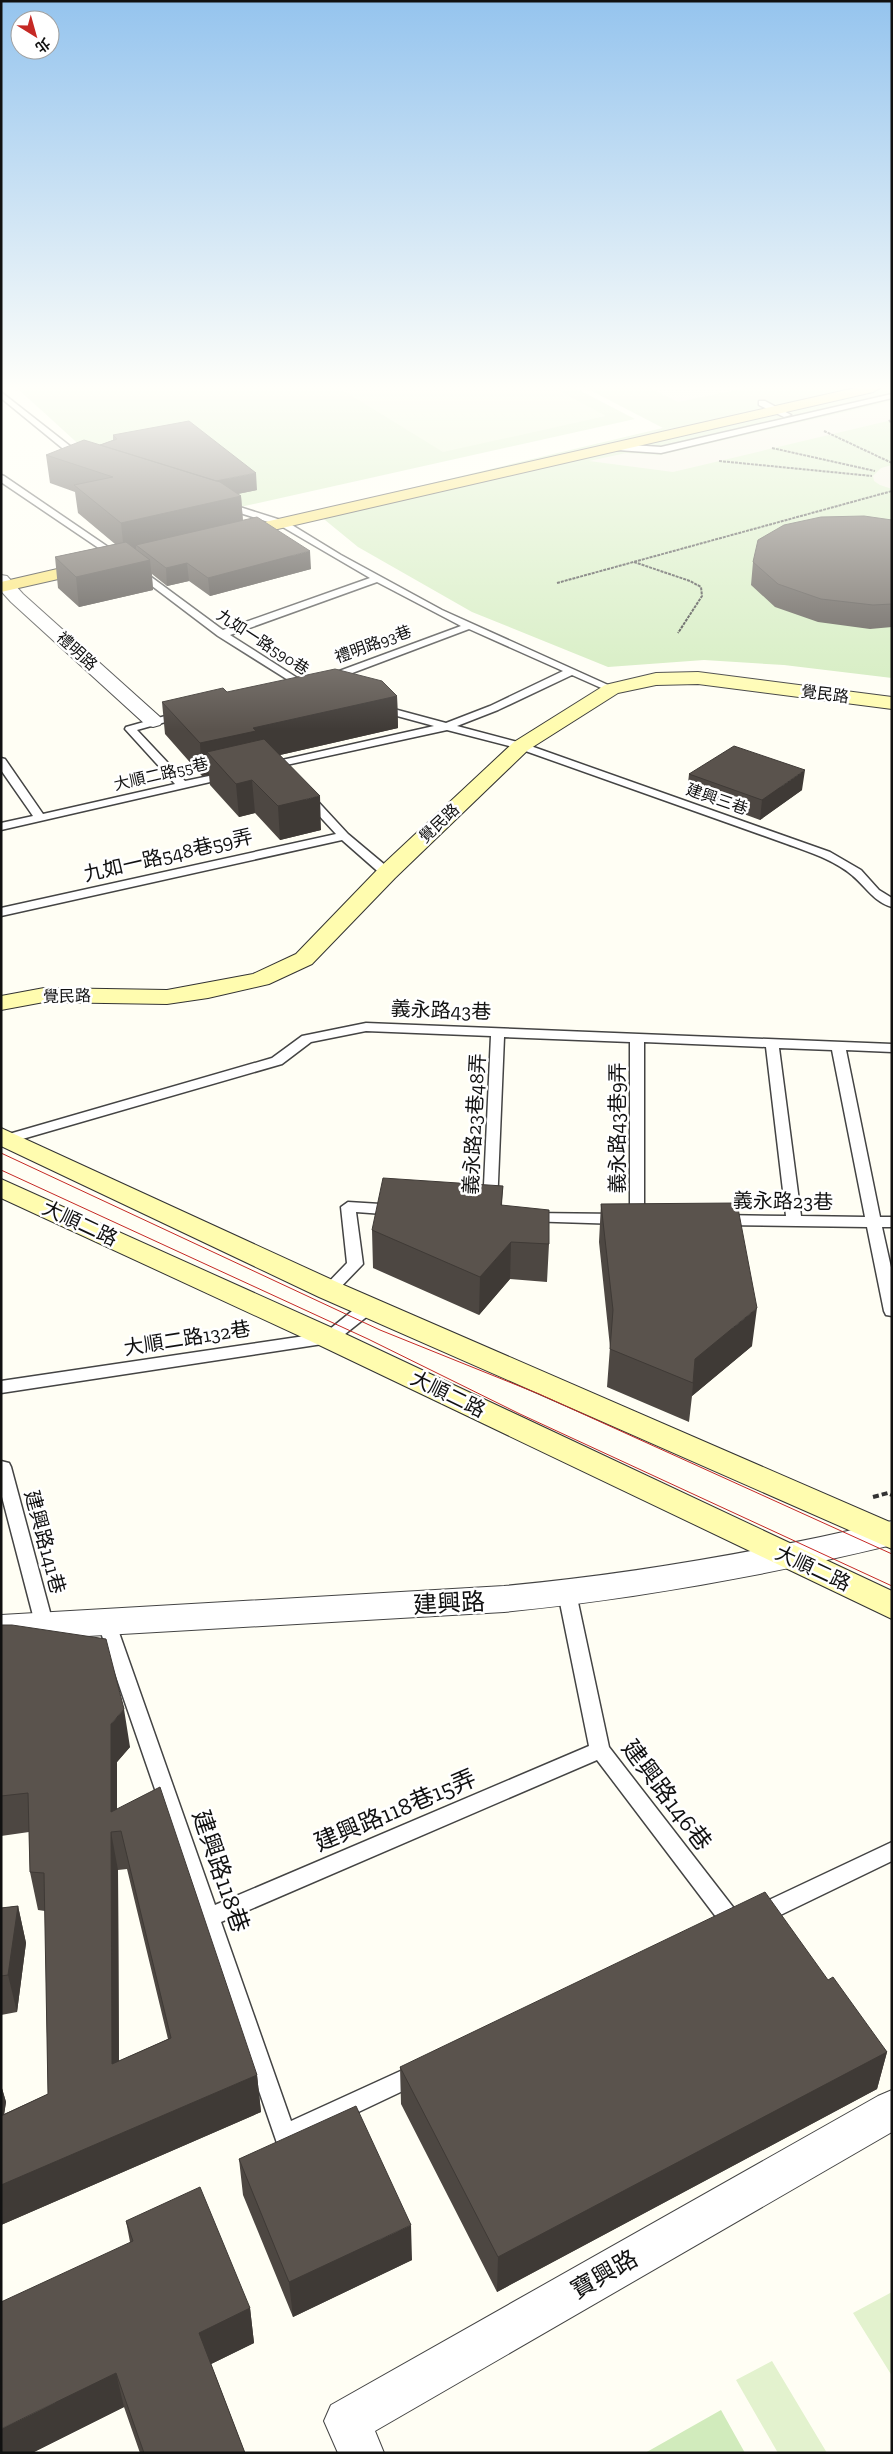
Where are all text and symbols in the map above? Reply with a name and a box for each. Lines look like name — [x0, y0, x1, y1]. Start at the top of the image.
north arrow — [10, 10, 60, 60]
text: 北 — [32, 34, 53, 56]
street label: 九如一路590巷 — [213, 605, 313, 679]
street label: 禮明路93巷 — [332, 621, 414, 667]
street label: 禮明路 — [53, 628, 101, 674]
street label: 覺民路 — [800, 682, 850, 706]
street label: 大順二路55巷 — [112, 754, 210, 794]
street label: 建興三巷 — [684, 780, 750, 818]
street label: 覺民路 — [415, 800, 463, 846]
street label: 九如一路548巷59弄 — [81, 824, 255, 886]
street label: 覺民路 — [43, 986, 91, 1006]
street label: 義永路43巷 — [390, 996, 492, 1024]
street label: 義永路23巷48弄 — [458, 1053, 490, 1195]
street label: 義永路43巷9弄 — [605, 1062, 629, 1194]
street label: 義永路23巷 — [733, 1188, 833, 1214]
street label: 大順二路 — [39, 1195, 121, 1251]
street label: 大順二路132巷 — [122, 1316, 252, 1360]
street label: 大順二路 — [407, 1366, 489, 1422]
street label: 建興路141巷 — [20, 1488, 70, 1596]
street label: 大順二路 — [772, 1540, 854, 1596]
street label: 建興路 — [412, 1587, 486, 1619]
street label: 建興路146巷 — [616, 1734, 718, 1856]
street label: 建興路118巷15弄 — [310, 1763, 480, 1857]
street label: 建興路118巷 — [187, 1806, 255, 1936]
street label: 寶興路 — [566, 2243, 642, 2305]

